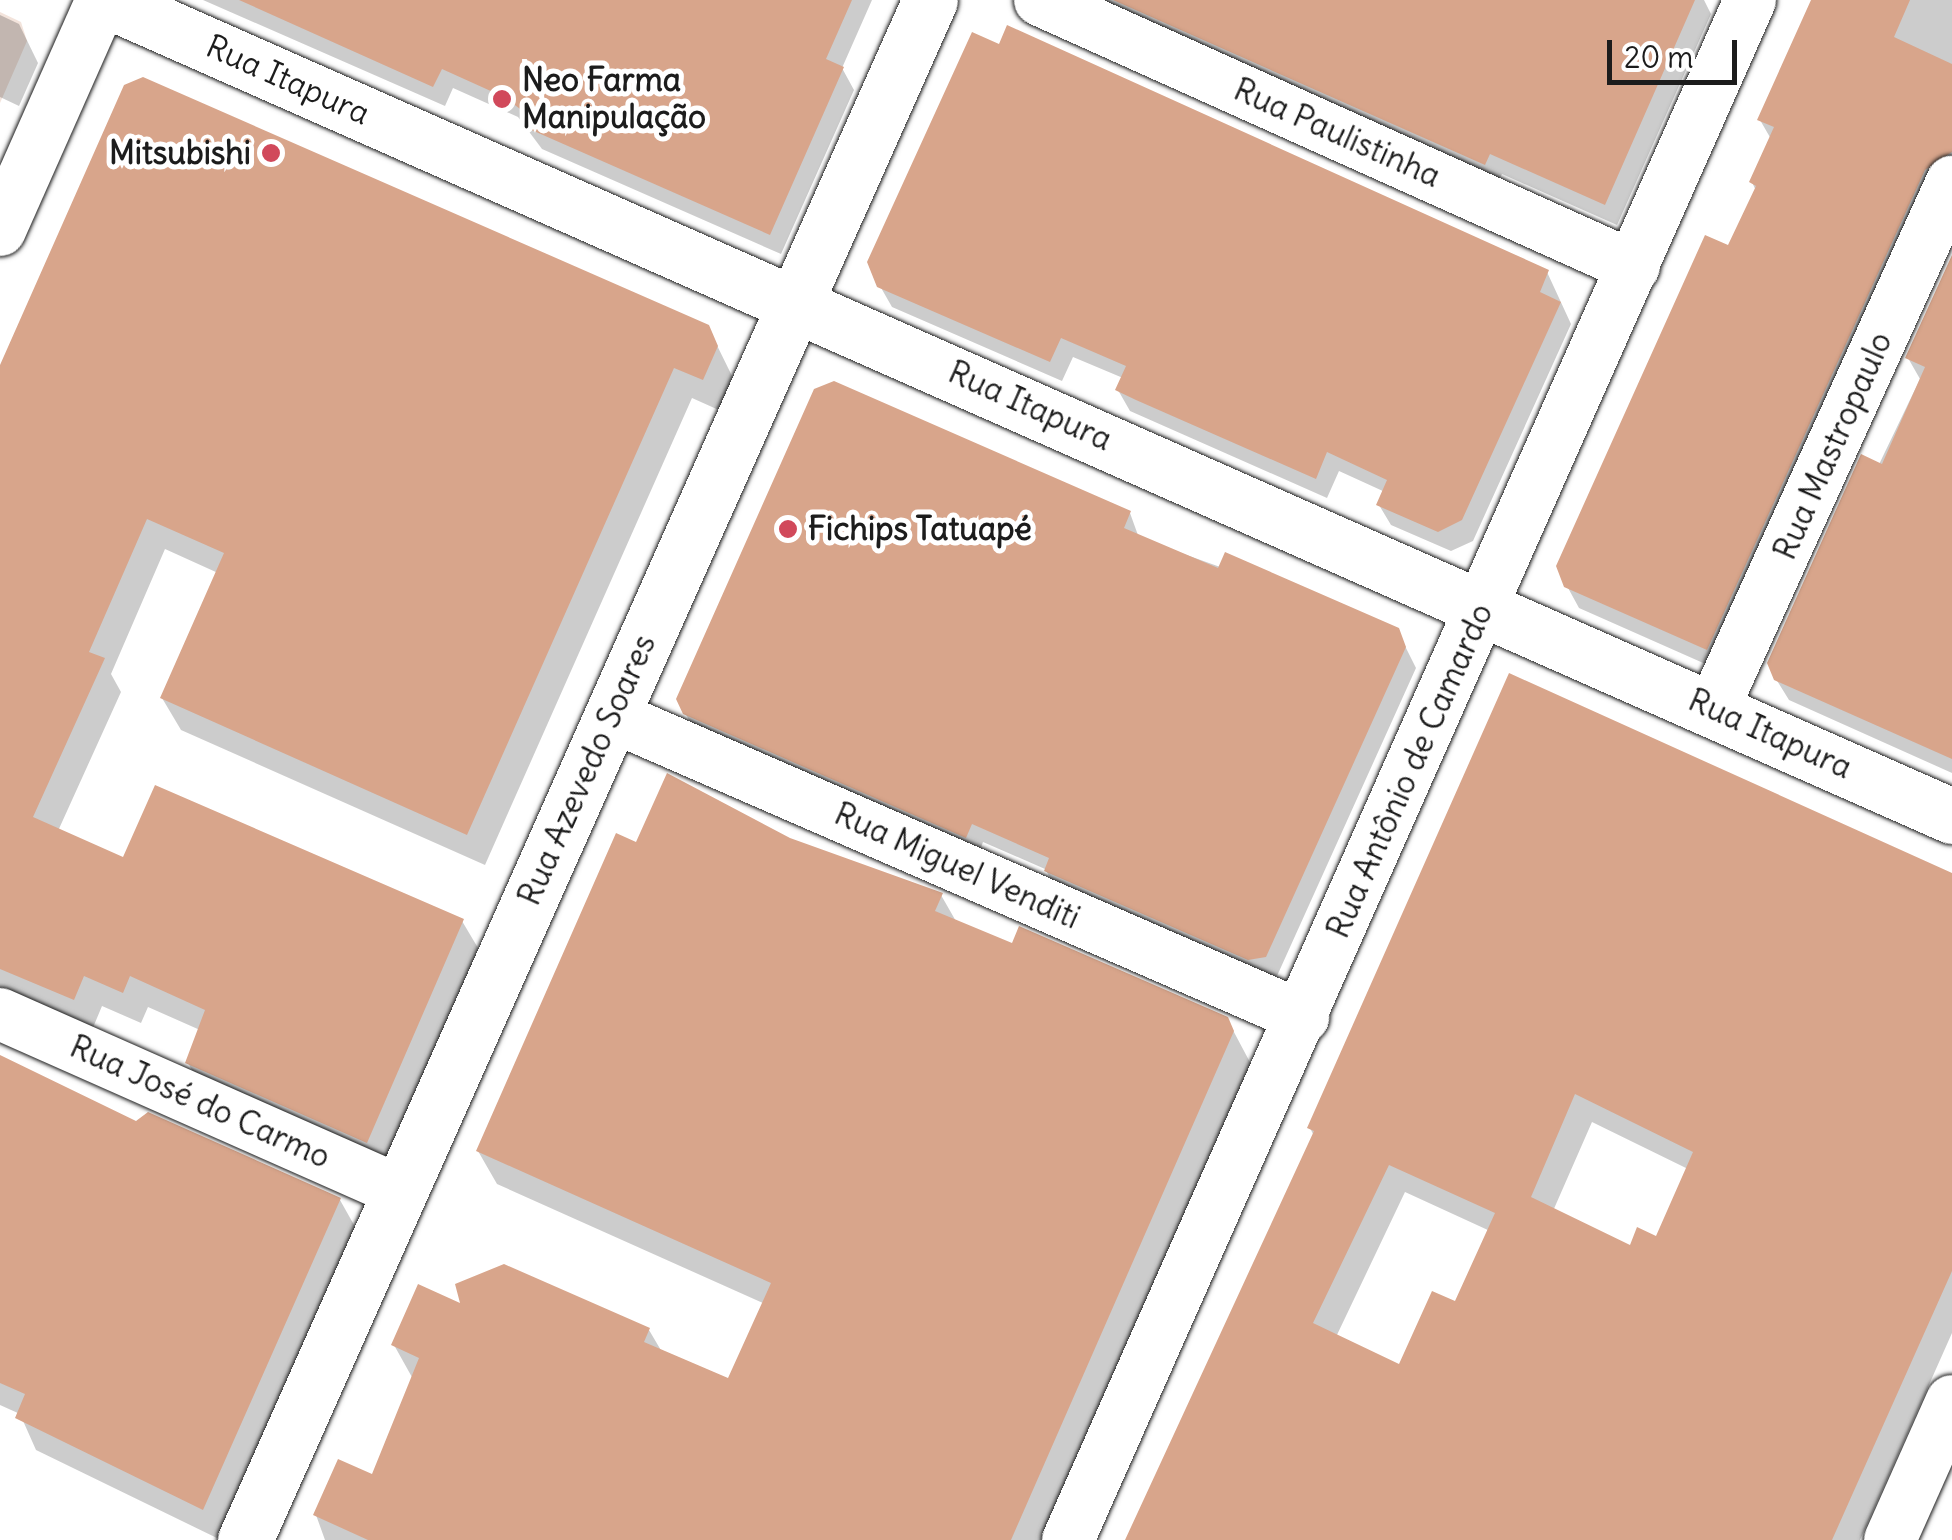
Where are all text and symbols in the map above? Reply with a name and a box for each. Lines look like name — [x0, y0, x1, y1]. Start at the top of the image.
scale bar — [1612, 20, 1742, 82]
street label: Rua Itapura — [200, 27, 376, 133]
text: 20 m — [1624, 38, 1694, 76]
place label: Neo Farma Manipulação — [522, 62, 706, 137]
street label: Rua Paulistinha — [1228, 70, 1446, 196]
marker: Neo Farma Manipulação — [491, 88, 513, 110]
place label: Mitsubishi — [109, 134, 251, 172]
marker: Mitsubishi — [260, 142, 282, 164]
street label: Rua Mastropaulo — [1766, 326, 1900, 566]
street label: Rua Itapura — [942, 353, 1118, 459]
place label: Fichips Tatuapé — [808, 510, 1032, 548]
marker: Fichips Tatuapé — [777, 518, 799, 540]
street label: Rua Antônio de Camardo — [1319, 598, 1501, 944]
street label: Rua Azevedo Soares — [510, 629, 664, 911]
street label: Rua Itapura — [1682, 681, 1858, 787]
street label: Rua Miguel Venditi — [828, 795, 1086, 937]
street label: Rua José do Carmo — [64, 1027, 336, 1177]

